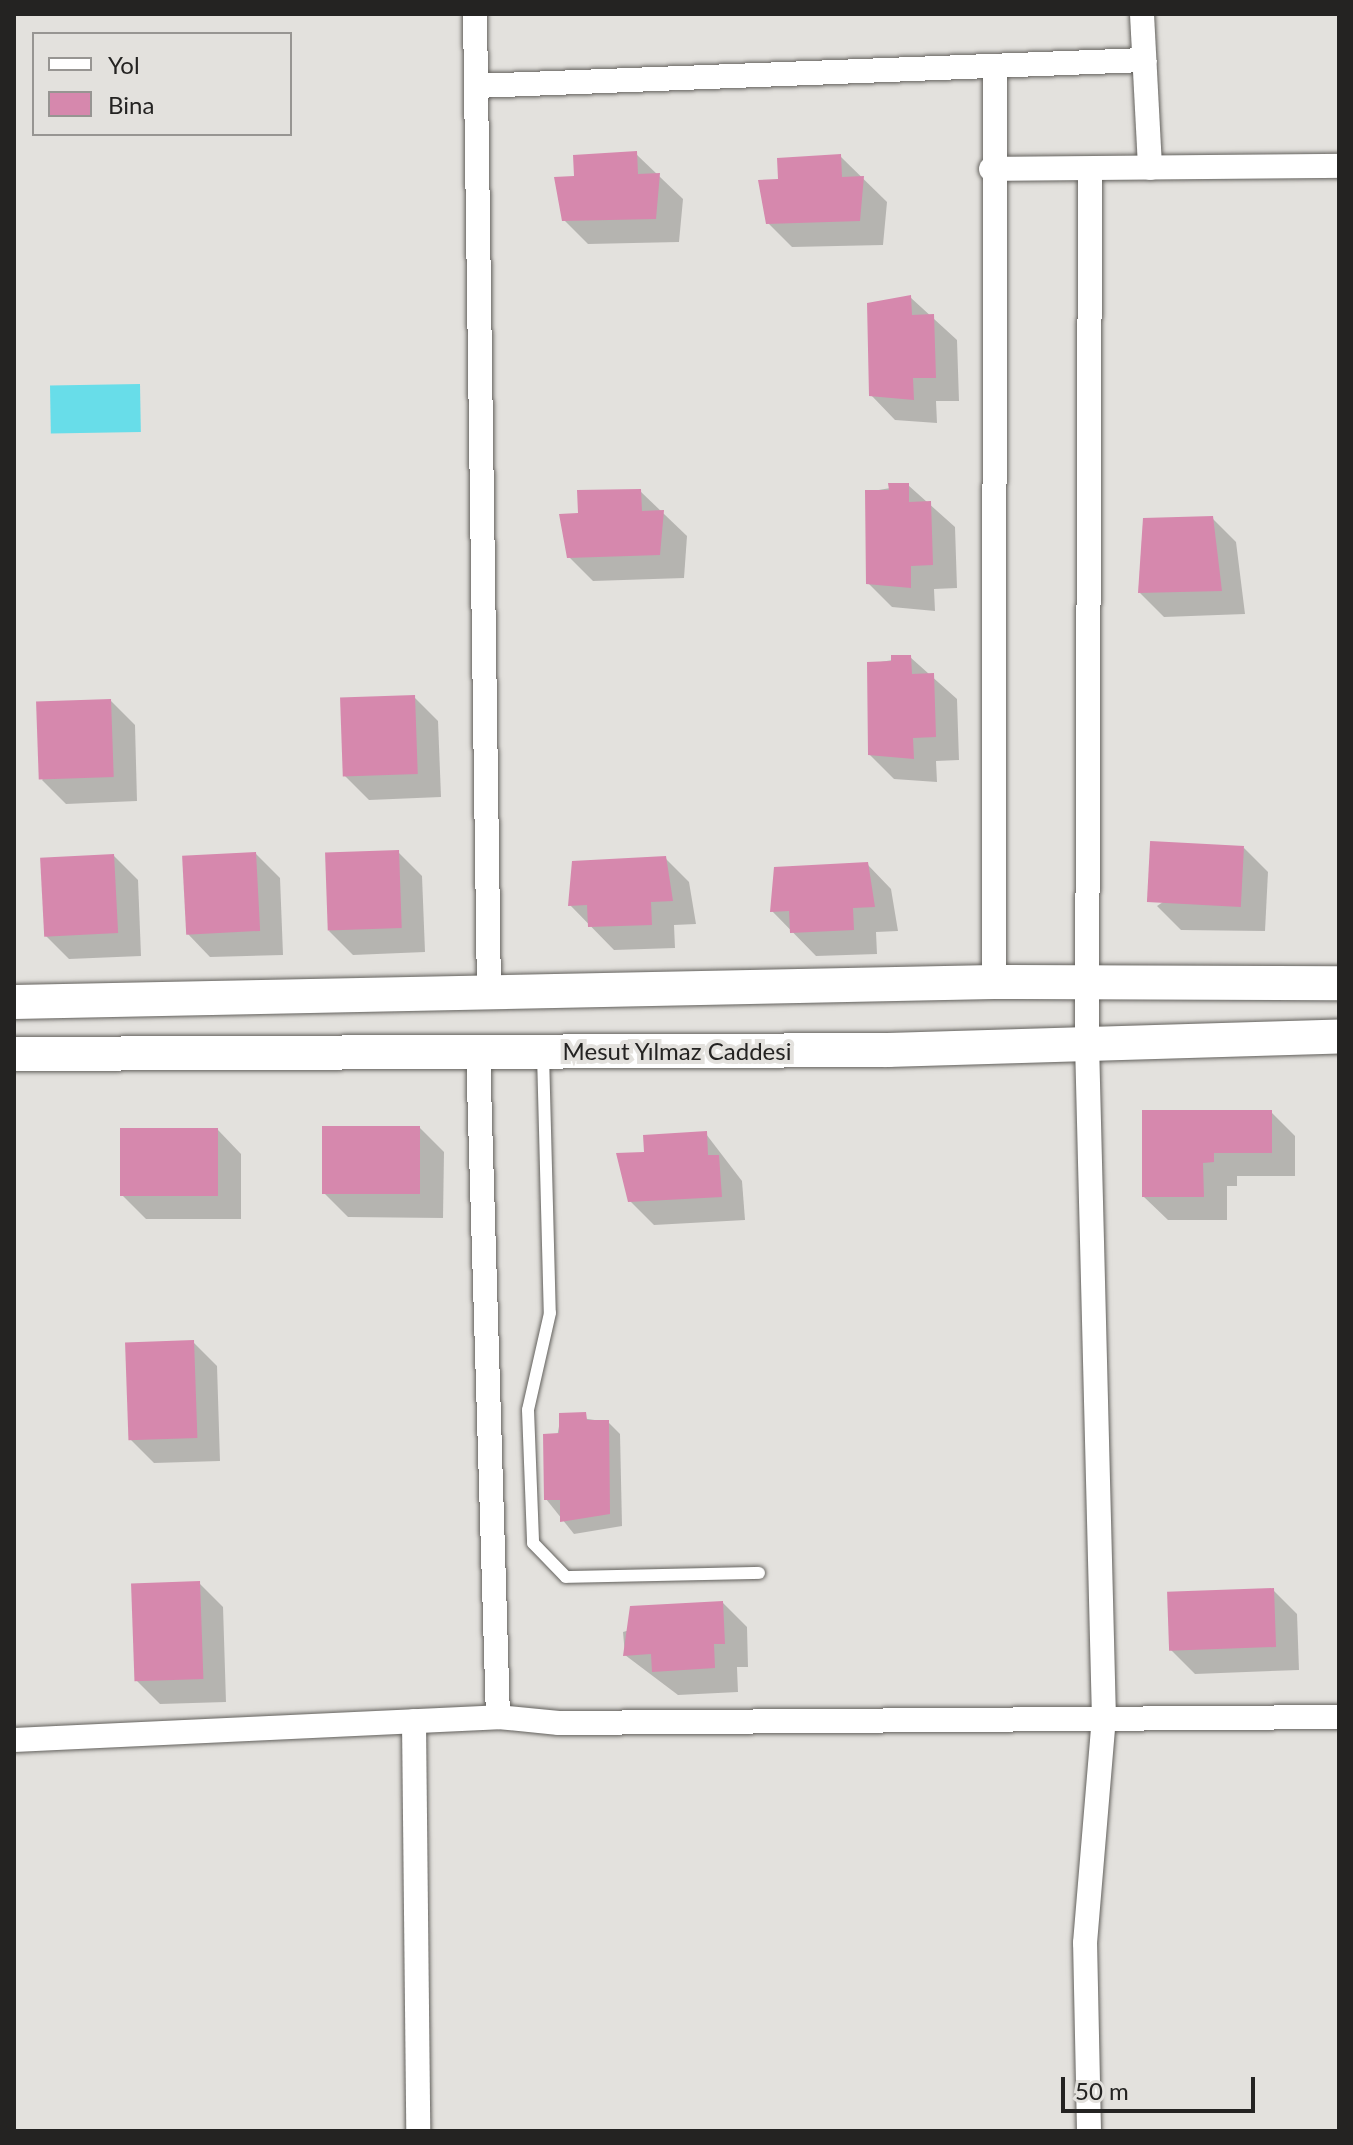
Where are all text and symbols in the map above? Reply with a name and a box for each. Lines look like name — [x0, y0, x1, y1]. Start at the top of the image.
legend — [32, 32, 292, 136]
text: Yol — [108, 50, 140, 79]
text: Bina — [108, 90, 154, 119]
street label: Mesut Yılmaz Caddesi — [562, 1037, 792, 1065]
scale bar — [1065, 2061, 1259, 2111]
text: 50 m — [1075, 2076, 1129, 2105]

